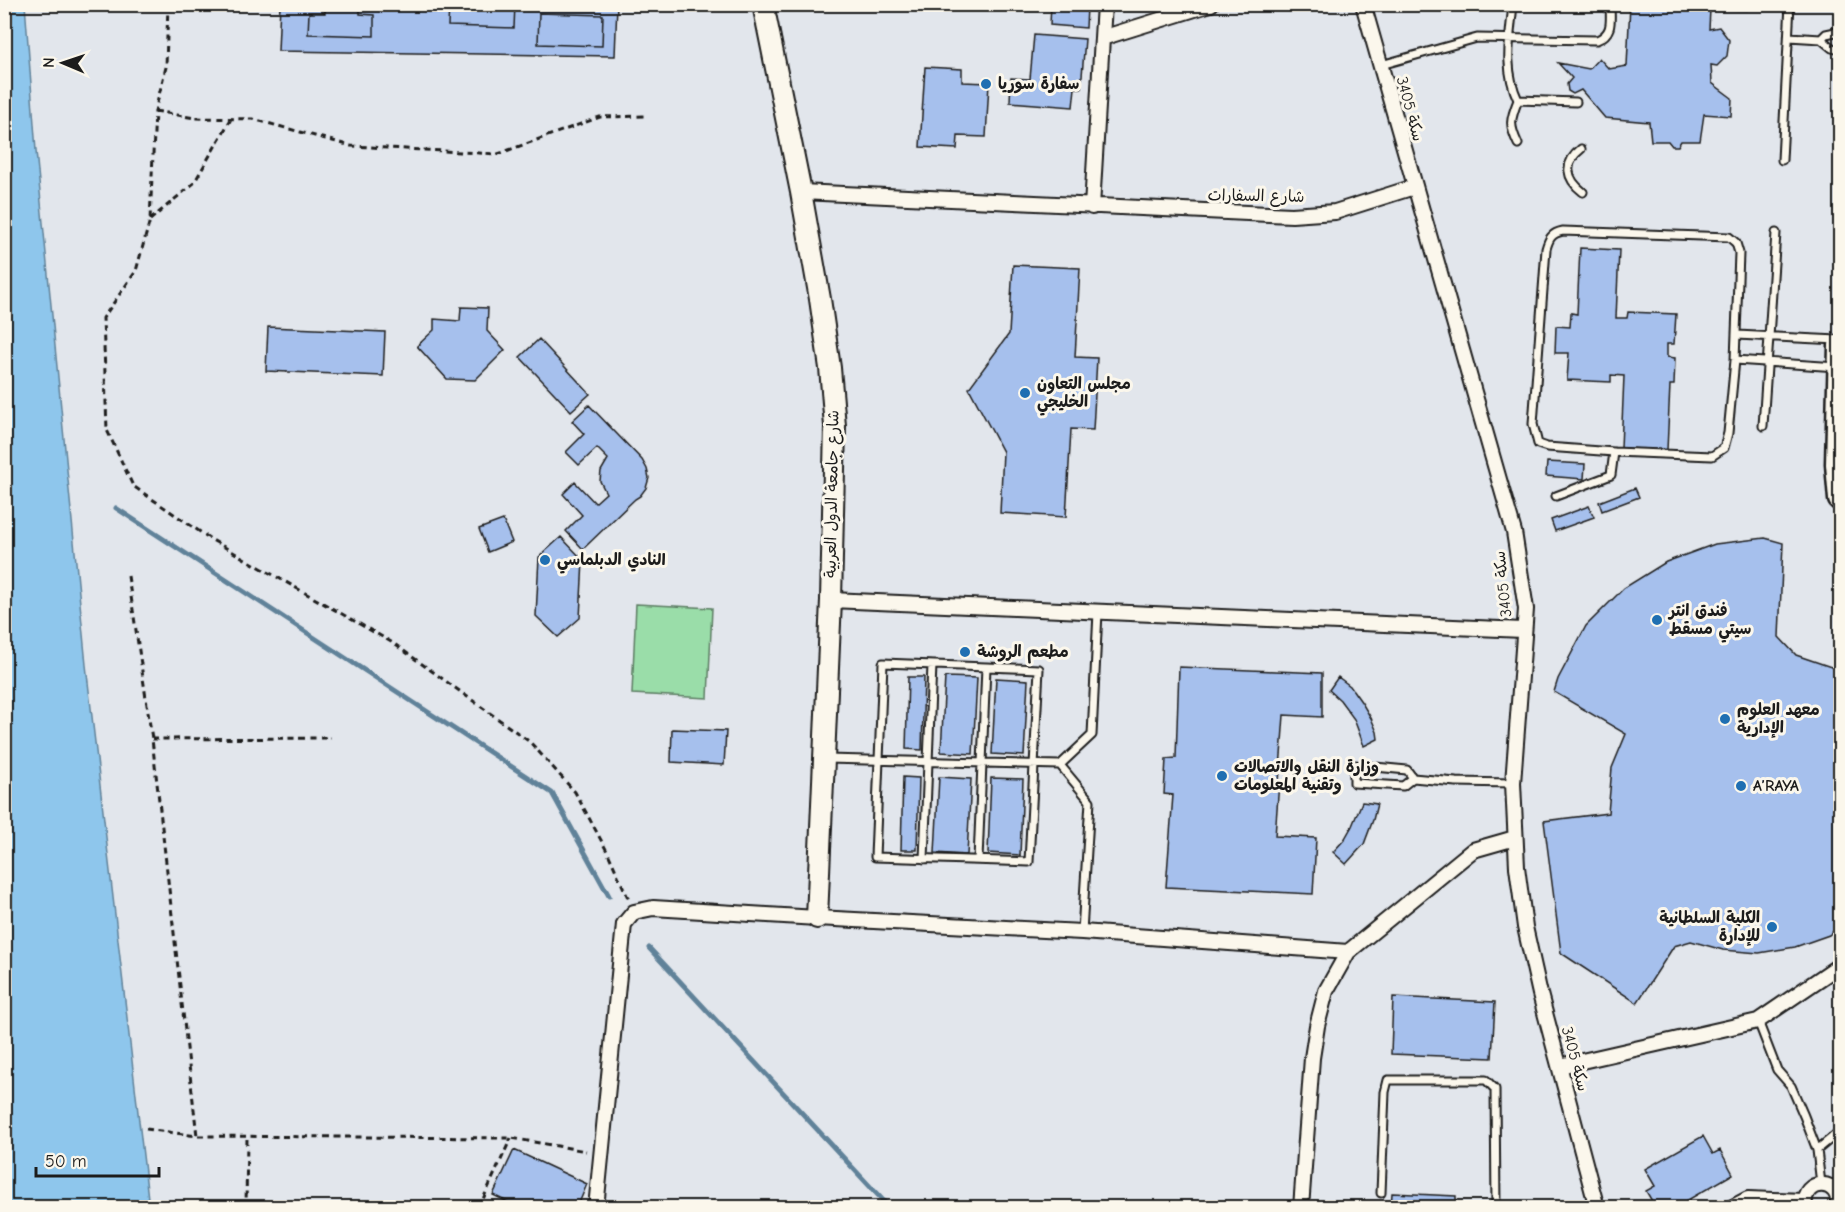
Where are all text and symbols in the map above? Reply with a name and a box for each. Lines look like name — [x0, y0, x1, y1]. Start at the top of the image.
north arrow — [33, 33, 93, 93]
text: N — [40, 57, 58, 68]
place label: سفارة سوريا — [998, 75, 1079, 94]
street label: سكة 3405 — [1393, 75, 1427, 143]
marker: سفارة سوريا — [979, 77, 993, 91]
street label: شارع السفارات — [1207, 186, 1305, 208]
place label: مجلس التعاون الخليجي — [1037, 375, 1131, 416]
marker: مجلس التعاون الخليجي — [1018, 386, 1032, 400]
street label: شارع جامعة الدول العربية — [822, 410, 844, 578]
street label: سكة 3405 — [1491, 550, 1515, 618]
place label: النادي الدبلماسي — [557, 551, 666, 574]
marker: النادي الدبلماسي — [538, 553, 552, 567]
place label: فندق انتر سيتي مسقط — [1667, 602, 1751, 643]
marker: فندق انتر سيتي مسقط — [1650, 613, 1664, 627]
place label: مطعم الروشة — [977, 643, 1069, 664]
marker: مطعم الروشة — [958, 645, 972, 659]
place label: معهد العلوم الإدارية — [1737, 701, 1820, 738]
marker: معهد العلوم الإدارية — [1718, 712, 1732, 726]
place label: وزارة النقل والاتصالات وتقنية المعلومات — [1234, 758, 1379, 795]
marker: وزارة النقل والاتصالات وتقنية المعلومات — [1215, 769, 1229, 783]
place label: A’RAYA — [1753, 777, 1799, 795]
marker: A’RAYA — [1734, 779, 1748, 793]
place label: الكلية السلطانية للإدارة — [1659, 909, 1760, 946]
marker: الكلية السلطانية للإدارة — [1765, 920, 1779, 934]
street label: سكة 3405 — [1558, 1025, 1592, 1093]
scale bar — [36, 1140, 159, 1178]
text: 50 m — [45, 1151, 87, 1172]

